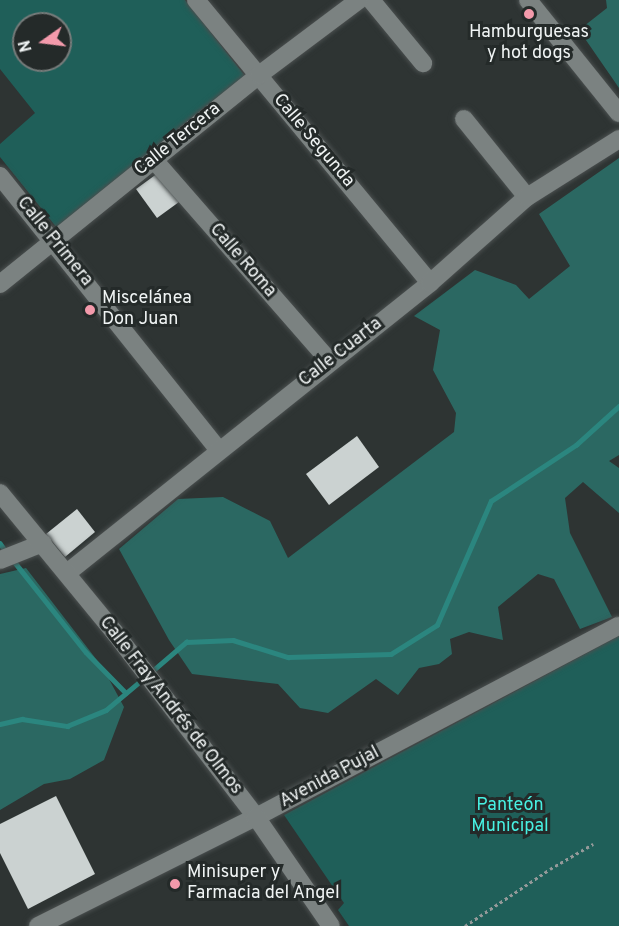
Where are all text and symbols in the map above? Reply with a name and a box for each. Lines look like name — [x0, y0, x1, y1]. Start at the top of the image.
marker: Hamburguesas y hot dogs — [522, 7, 536, 21]
north arrow — [12, 12, 72, 72]
place label: Hamburguesas y hot dogs — [469, 23, 589, 66]
text: N — [15, 38, 38, 54]
street label: Calle Segunda — [268, 90, 358, 192]
street label: Calle Tercera — [130, 99, 226, 181]
street label: Calle Primera — [11, 193, 97, 291]
street label: Calle Roma — [204, 220, 280, 302]
place label: Miscelánea Don Juan — [102, 289, 192, 332]
marker: Miscelánea Don Juan — [83, 303, 97, 317]
street label: Calle Cuarta — [295, 314, 387, 392]
street label: Calle Fray Andrés de Olmos — [94, 613, 246, 799]
street label: Avenida Pujal — [277, 743, 383, 813]
park label: Panteón Municipal — [471, 796, 549, 838]
place label: Minisuper y Farmacia del Angel — [187, 863, 340, 906]
marker: Minisuper y Farmacia del Angel — [168, 877, 182, 891]

